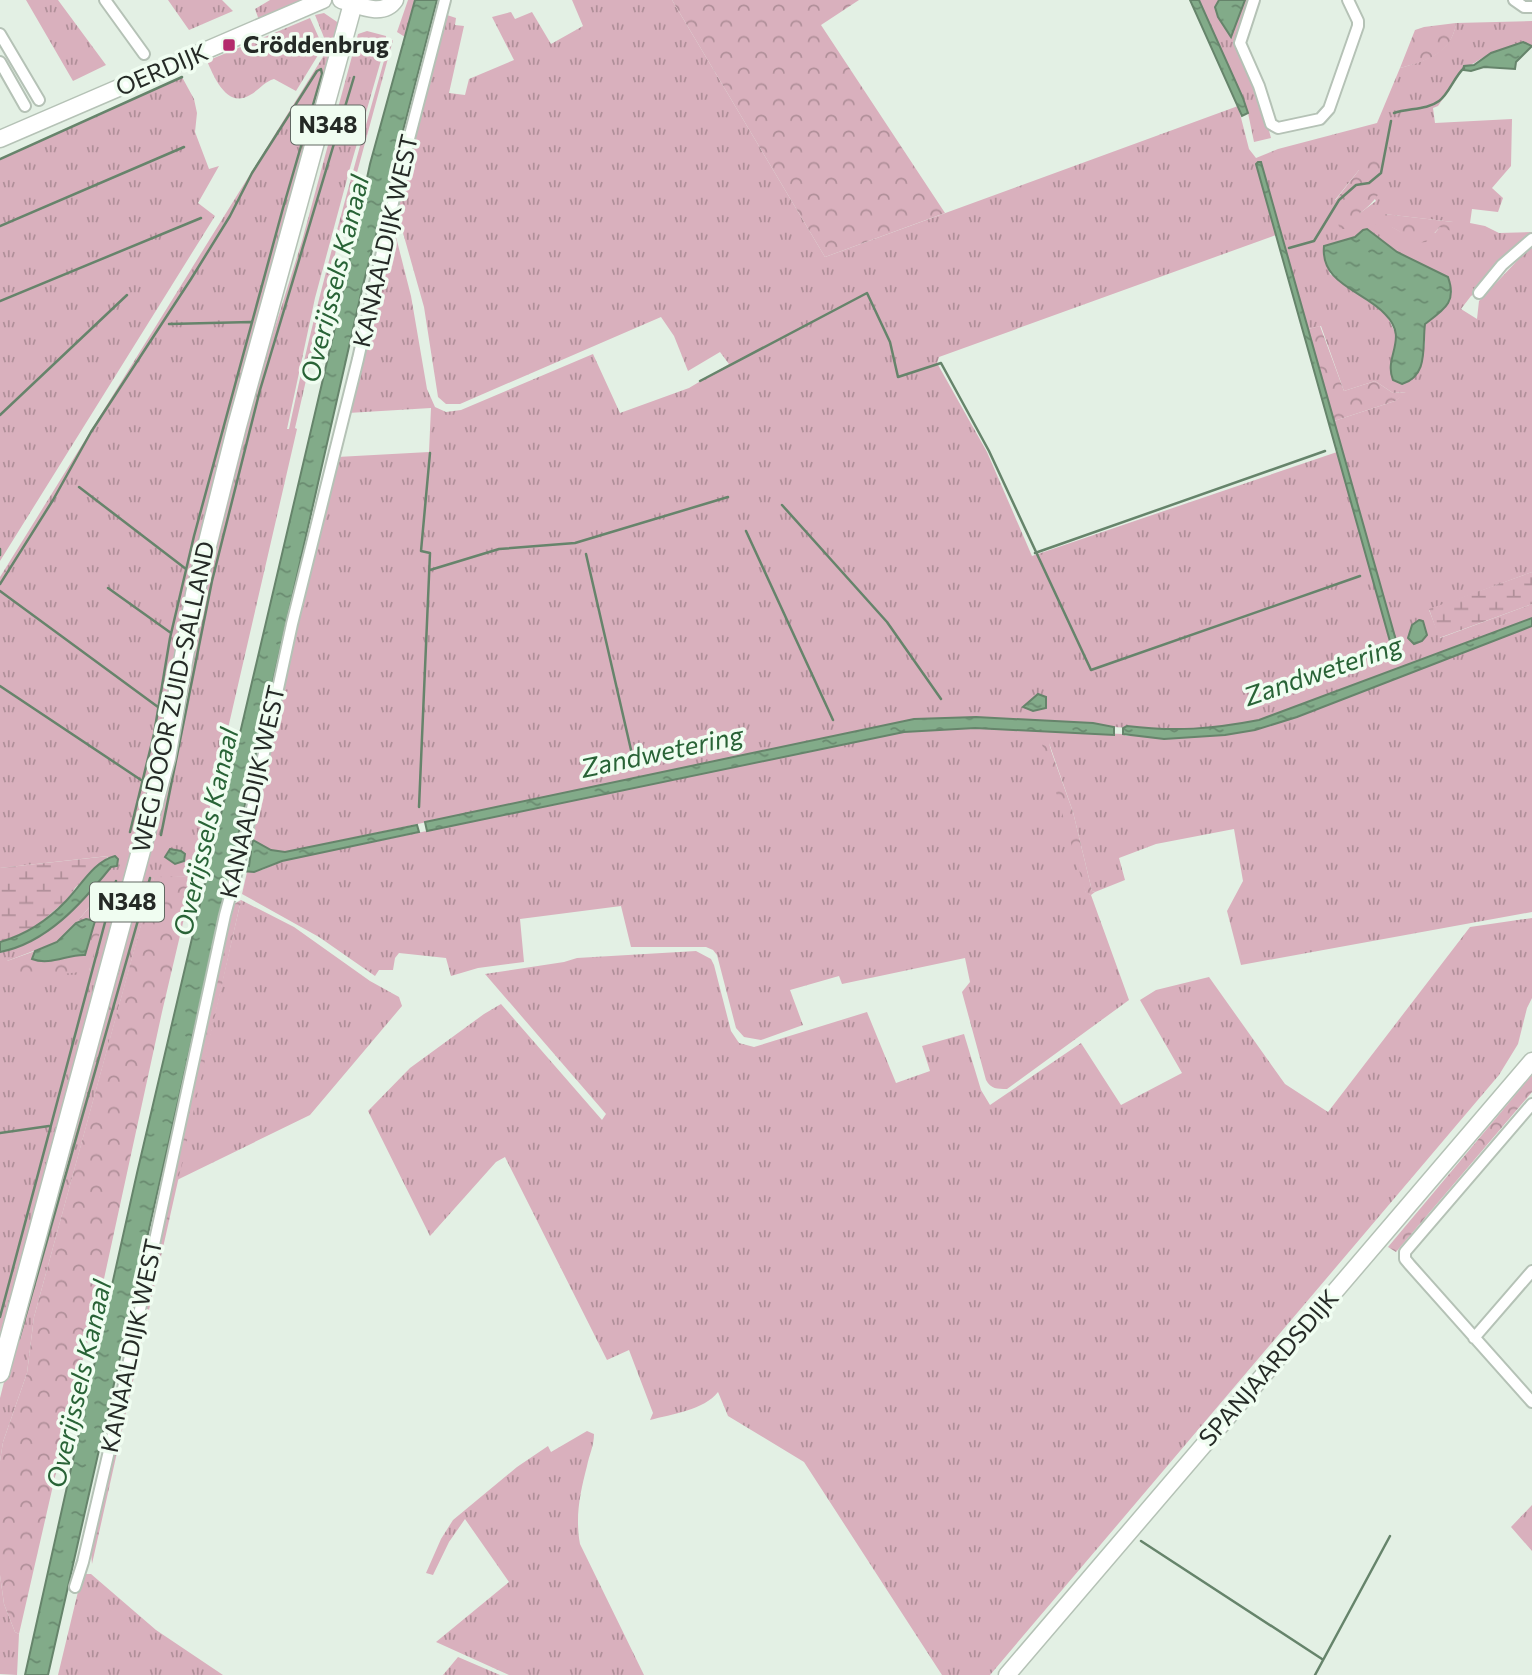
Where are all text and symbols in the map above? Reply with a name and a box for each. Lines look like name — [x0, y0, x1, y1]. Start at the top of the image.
place label: Cröddenbrug — [243, 29, 389, 58]
street label: OERDIJK — [111, 36, 212, 101]
marker: Cröddenbrug — [221, 37, 237, 53]
road number: N348 — [291, 106, 365, 144]
street label: KANAALDIJK WEST — [346, 131, 423, 350]
water label: Overijssels Kanaal — [293, 171, 375, 385]
street label: WEG DOOR ZUID-SALLAND — [125, 539, 220, 855]
water label: Zandwetering — [1238, 628, 1407, 711]
street label: KANAALDIJK WEST — [213, 682, 290, 901]
water label: Zandwetering — [577, 718, 747, 783]
water label: Overijssels Kanaal — [166, 723, 244, 939]
road number: N348 — [90, 882, 164, 922]
street label: KANAALDIJK WEST — [94, 1236, 167, 1455]
water label: Overijssels Kanaal — [39, 1275, 117, 1491]
street label: SPANJAARDSDIJK — [1192, 1283, 1344, 1451]

